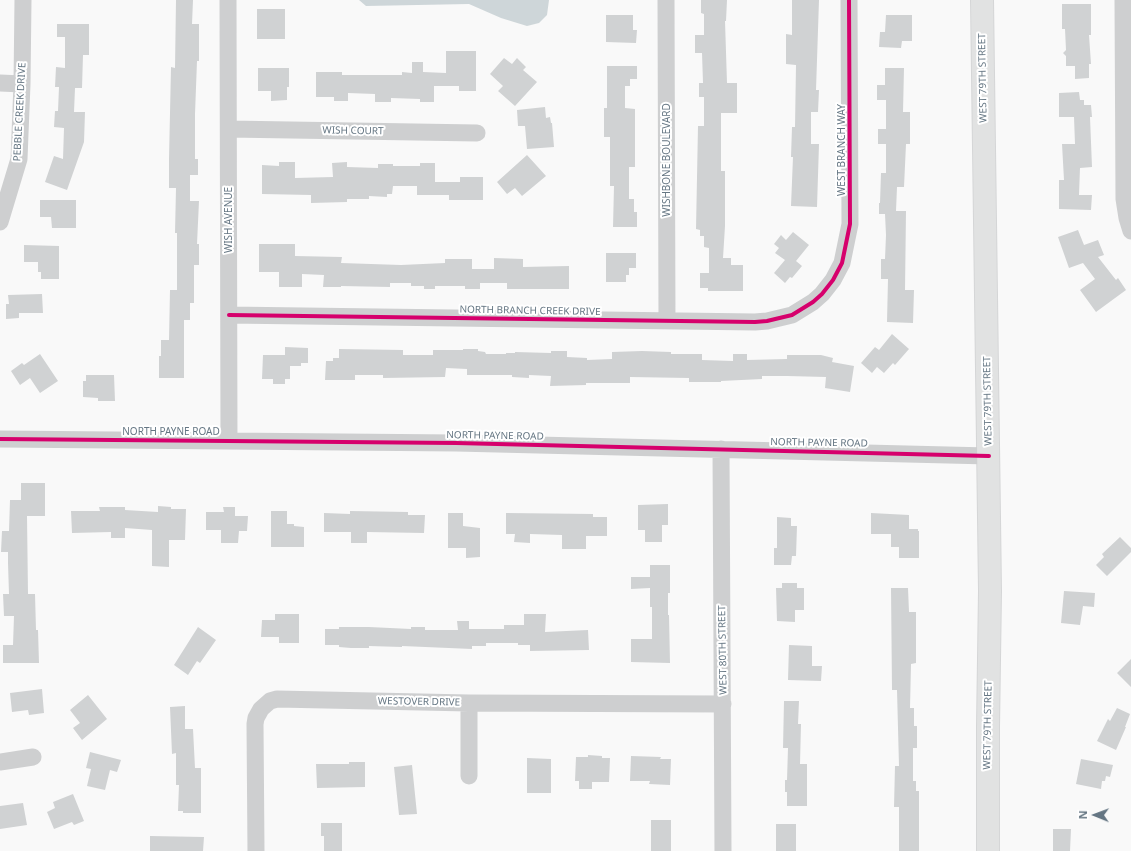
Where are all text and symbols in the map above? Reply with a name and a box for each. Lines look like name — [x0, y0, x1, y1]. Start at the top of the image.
street label: WEST 79TH STREET — [976, 33, 990, 123]
street label: PEBBLE CREEK DRIVE — [11, 62, 29, 162]
street label: WISHBONE BOULEVARD — [661, 103, 673, 217]
street label: WEST BRANCH WAY — [836, 104, 848, 196]
street label: WISH COURT — [322, 124, 384, 138]
street label: WISH AVENUE — [223, 187, 235, 253]
street label: NORTH BRANCH CREEK DRIVE — [459, 304, 601, 318]
street label: WEST 79TH STREET — [981, 356, 995, 446]
street label: NORTH PAYNE ROAD — [122, 426, 220, 438]
street label: NORTH PAYNE ROAD — [446, 429, 544, 443]
street label: NORTH PAYNE ROAD — [770, 436, 868, 450]
street label: WEST 80TH STREET — [716, 605, 730, 695]
street label: WEST 79TH STREET — [981, 680, 995, 770]
street label: WESTOVER DRIVE — [378, 695, 460, 709]
north arrow — [1075, 795, 1115, 835]
text: N — [1075, 810, 1090, 819]

